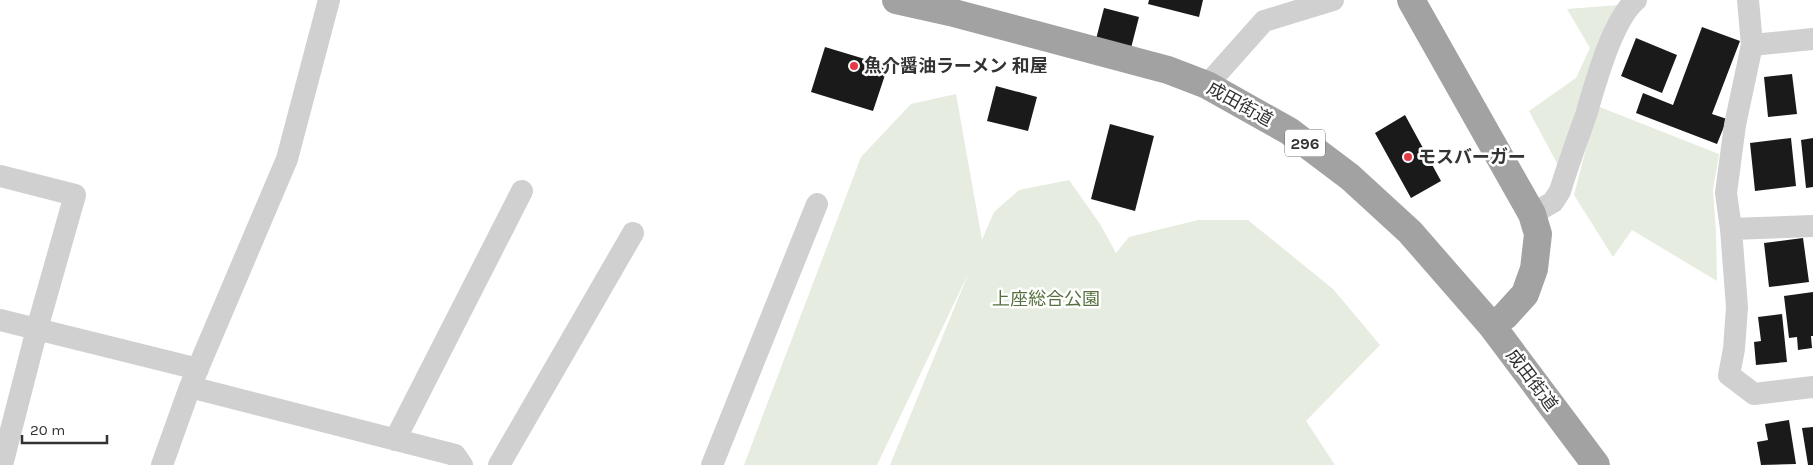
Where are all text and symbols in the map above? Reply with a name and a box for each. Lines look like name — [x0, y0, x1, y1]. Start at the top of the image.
place label: 魚介醤油ラーメン 和屋 — [864, 55, 1048, 77]
marker: 魚介醤油ラーメン 和屋 — [848, 60, 860, 72]
street label: 成田街道 — [1203, 77, 1277, 131]
road number: 296 — [1285, 130, 1325, 156]
place label: モスバーガー — [1418, 146, 1526, 168]
marker: モスバーガー — [1402, 151, 1414, 163]
park label: 上座総合公園 — [992, 288, 1100, 310]
street label: 成田街道 — [1502, 345, 1562, 415]
scale bar — [22, 412, 108, 444]
text: 20 m — [30, 421, 65, 439]

